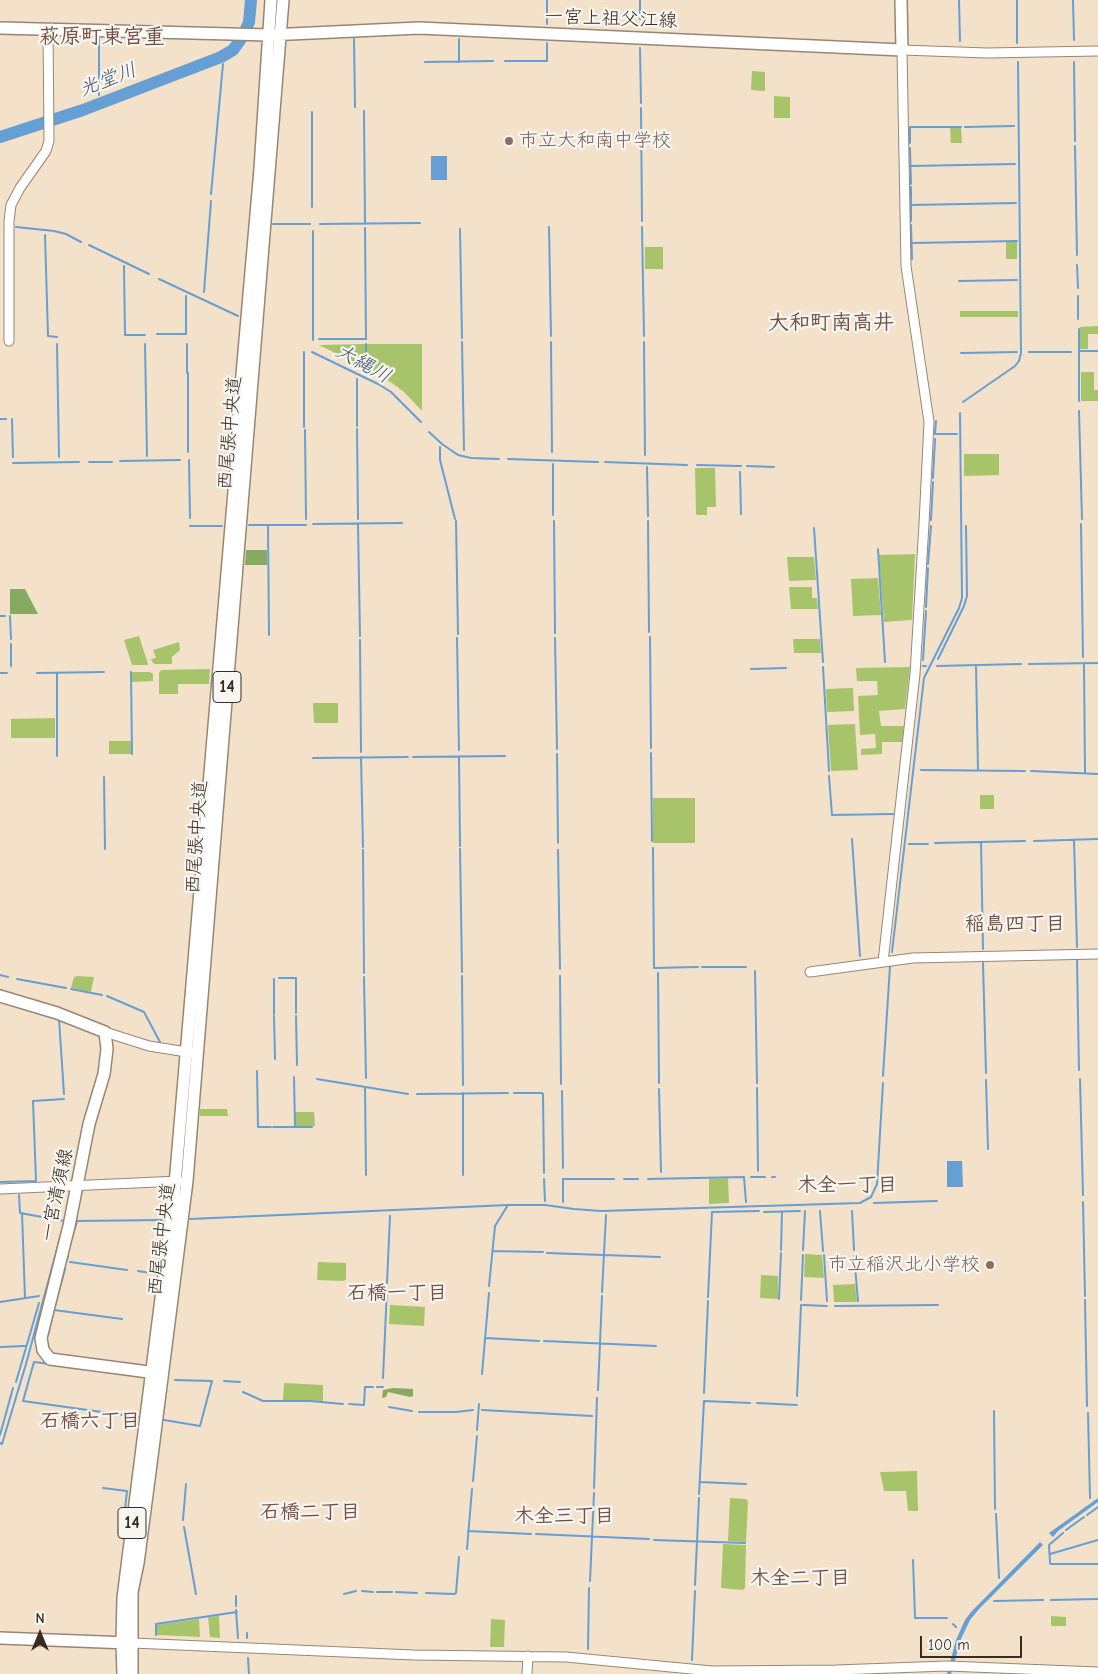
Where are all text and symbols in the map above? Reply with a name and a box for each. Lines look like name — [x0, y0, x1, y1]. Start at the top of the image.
street label: 一宮上祖父江線 — [544, 5, 678, 33]
district label: 萩原町東宮重 — [39, 24, 165, 50]
water label: 光堂川 — [76, 58, 140, 102]
place label: 市立大和南中学校 — [519, 130, 671, 152]
marker: 市立大和南中学校 — [503, 135, 515, 147]
district label: 大和町南高井 — [768, 310, 894, 336]
water label: 大縄川 — [331, 339, 395, 389]
street label: 西尾張中央道 — [214, 375, 246, 491]
road number: 14 — [213, 672, 241, 702]
street label: 西尾張中央道 — [182, 779, 212, 895]
district label: 稲島四丁目 — [965, 912, 1065, 936]
street label: 一宮清須線 — [36, 1146, 78, 1244]
district label: 木全一丁目 — [797, 1173, 897, 1197]
street label: 西尾張中央道 — [144, 1181, 180, 1297]
place label: 市立稲沢北小学校 — [828, 1254, 980, 1276]
marker: 市立稲沢北小学校 — [984, 1259, 996, 1271]
district label: 石橋一丁目 — [347, 1281, 447, 1305]
district label: 石橋六丁目 — [40, 1409, 140, 1433]
district label: 石橋二丁目 — [260, 1500, 360, 1524]
district label: 木全三丁目 — [514, 1504, 614, 1528]
road number: 14 — [118, 1508, 146, 1539]
district label: 木全二丁目 — [750, 1566, 850, 1590]
north arrow — [15, 1609, 65, 1659]
text: N — [35, 1610, 45, 1627]
scale bar — [923, 1626, 1026, 1658]
text: 100 m — [928, 1636, 970, 1654]

